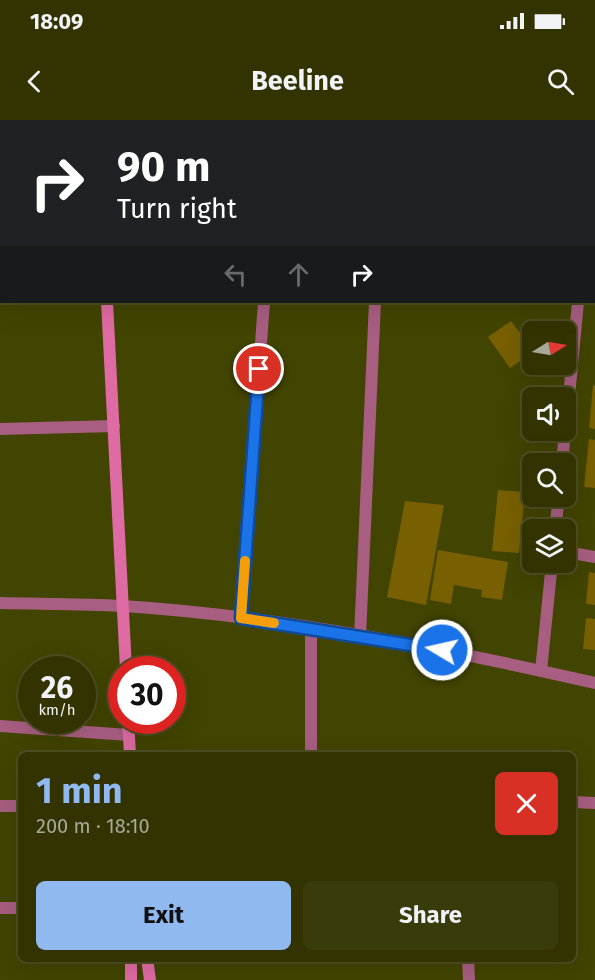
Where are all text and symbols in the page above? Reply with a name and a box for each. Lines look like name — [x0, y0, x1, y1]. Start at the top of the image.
text: 18:09 — [30, 8, 83, 35]
icon: back — [18, 65, 51, 98]
text: Beeline — [251, 65, 344, 97]
icon: search — [544, 65, 577, 98]
text: 90 m — [117, 142, 211, 192]
icon: right — [18, 144, 96, 222]
text: Turn right — [117, 193, 237, 225]
icon: left — [219, 258, 252, 291]
icon: ahead — [282, 258, 315, 291]
icon: right — [345, 258, 378, 291]
north arrow — [522, 321, 576, 375]
map controls — [522, 321, 576, 573]
pin — [233, 343, 284, 394]
icon: arrive — [242, 352, 275, 385]
button: sound — [522, 387, 576, 441]
button: search — [522, 453, 576, 507]
button: layers — [522, 519, 576, 573]
position arrow — [410, 618, 474, 682]
speed limit sign: 30 — [108, 656, 186, 734]
text: 26 — [41, 670, 73, 706]
text: km/h — [38, 701, 76, 719]
text: 1 min — [36, 769, 123, 813]
button: close — [495, 772, 558, 835]
text: 200 m · 18:10 — [36, 814, 150, 838]
button: Exit — [36, 881, 291, 950]
button: Share — [303, 881, 558, 950]

